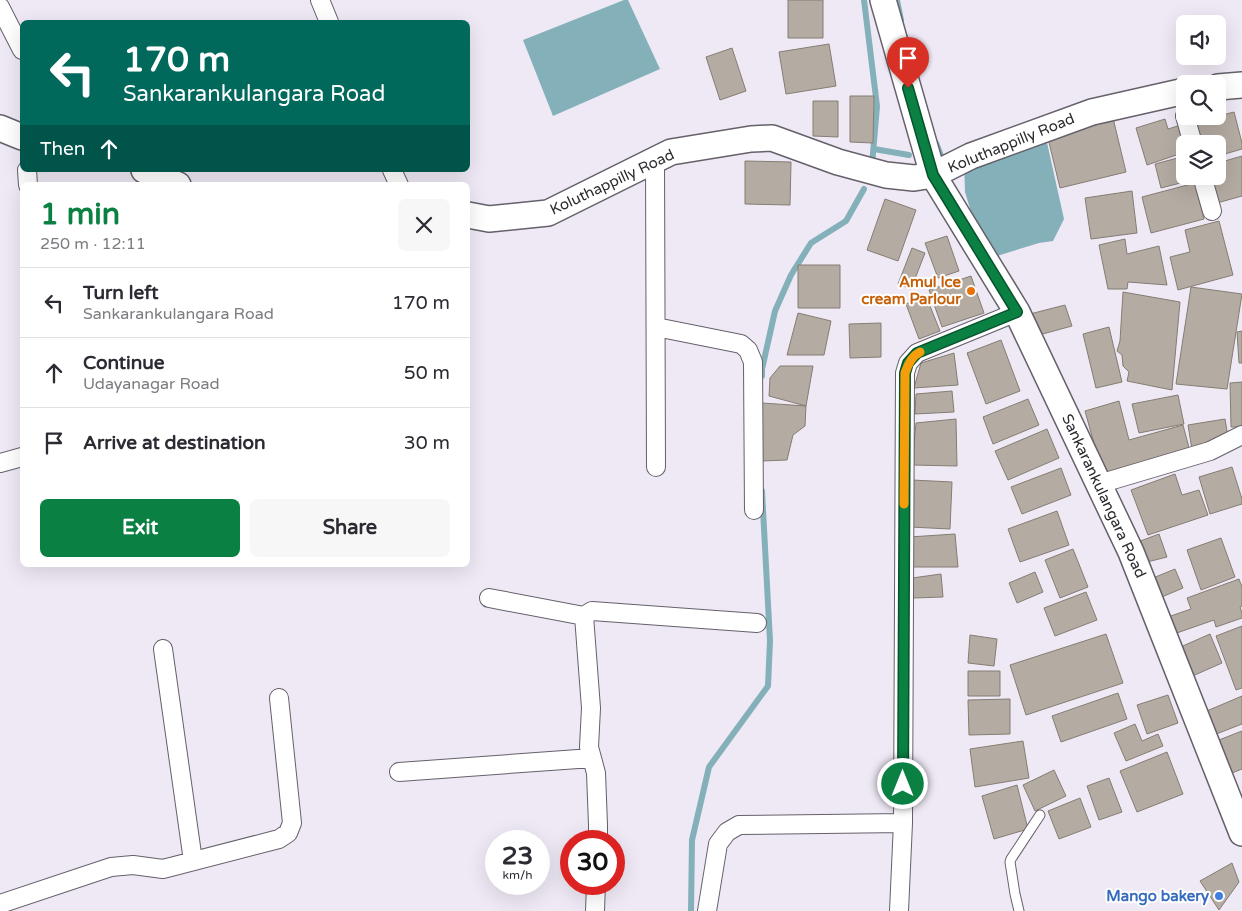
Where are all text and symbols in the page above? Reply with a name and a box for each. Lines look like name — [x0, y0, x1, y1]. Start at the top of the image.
map controls — [1176, 15, 1226, 185]
button: sound — [1176, 15, 1226, 65]
pin — [887, 37, 929, 88]
text: 170 m — [123, 39, 230, 81]
icon: left — [40, 40, 105, 105]
icon: arrive — [894, 44, 922, 72]
button: search — [1176, 75, 1226, 125]
text: Sankarankulangara Road — [123, 81, 385, 107]
street label: Koluthappilly Road — [945, 109, 1077, 177]
icon: ahead — [95, 135, 123, 163]
button: layers — [1176, 135, 1226, 185]
text: Then — [40, 138, 85, 160]
street label: Koluthappilly Road — [547, 145, 677, 219]
text: 1 min — [40, 196, 120, 233]
button: close — [398, 199, 450, 251]
text: 250 m · 12:11 — [40, 234, 146, 254]
place label: Amul Ice cream Parlour — [861, 273, 962, 308]
text: Turn left — [83, 282, 159, 304]
marker: Amul Ice cream Parlour — [965, 285, 977, 297]
icon: left — [40, 289, 68, 317]
text: 170 m — [392, 292, 450, 314]
text: Sankarankulangara Road — [83, 304, 274, 324]
text: Continue — [83, 352, 165, 374]
icon: ahead — [40, 359, 68, 387]
text: 50 m — [404, 362, 450, 384]
text: Udayanagar Road — [83, 374, 220, 394]
street label: Sankarankulangara Road — [1058, 411, 1150, 581]
icon: arrive — [40, 429, 68, 457]
text: Arrive at destination — [83, 432, 266, 454]
text: 30 m — [404, 432, 450, 454]
button: Exit — [40, 499, 240, 557]
button: Share — [250, 499, 450, 557]
position arrow — [876, 757, 928, 809]
speed limit sign: 30 — [560, 830, 625, 895]
text: 23 — [502, 841, 533, 871]
text: km/h — [502, 868, 533, 882]
place label: Mango bakery — [1106, 887, 1209, 906]
marker: Mango bakery — [1213, 890, 1225, 902]

